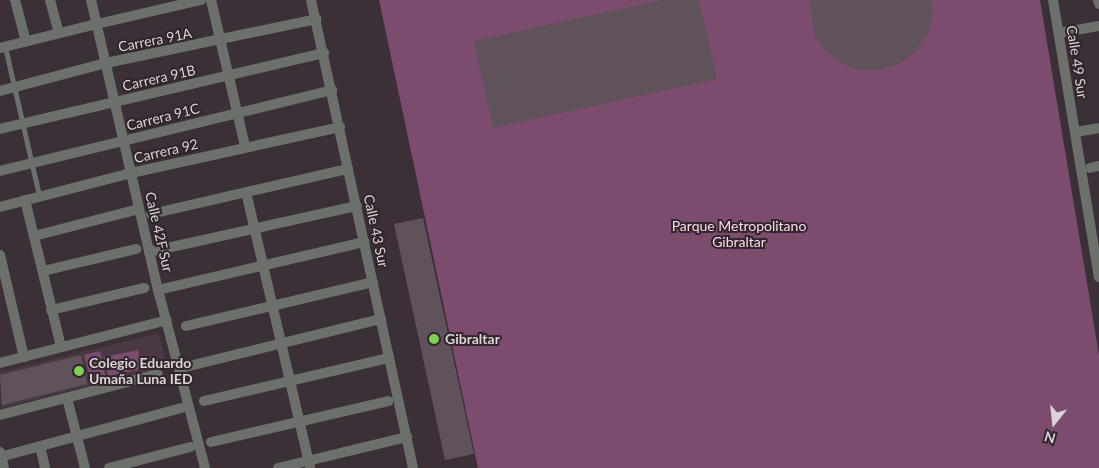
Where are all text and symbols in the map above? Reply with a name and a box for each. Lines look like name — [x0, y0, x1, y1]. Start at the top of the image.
street label: Calle 49 Sur — [1063, 24, 1091, 100]
street label: Carrera 91A — [117, 25, 193, 55]
street label: Carrera 91B — [121, 61, 197, 95]
street label: Carrera 91C — [125, 100, 201, 134]
street label: Carrera 92 — [132, 135, 200, 167]
street label: Calle 42F Sur — [142, 190, 176, 274]
street label: Calle 43 Sur — [360, 193, 392, 269]
park label: Parque Metropolitano Gibraltar — [672, 218, 806, 250]
place label: Gibraltar — [445, 331, 500, 347]
marker: Gibraltar — [427, 332, 441, 346]
place label: Colegio Eduardo Umaña Luna IED — [89, 355, 193, 388]
marker: Colegio Eduardo Umaña Luna IED — [73, 365, 85, 377]
north arrow — [1029, 398, 1079, 448]
text: N — [1042, 428, 1057, 448]

